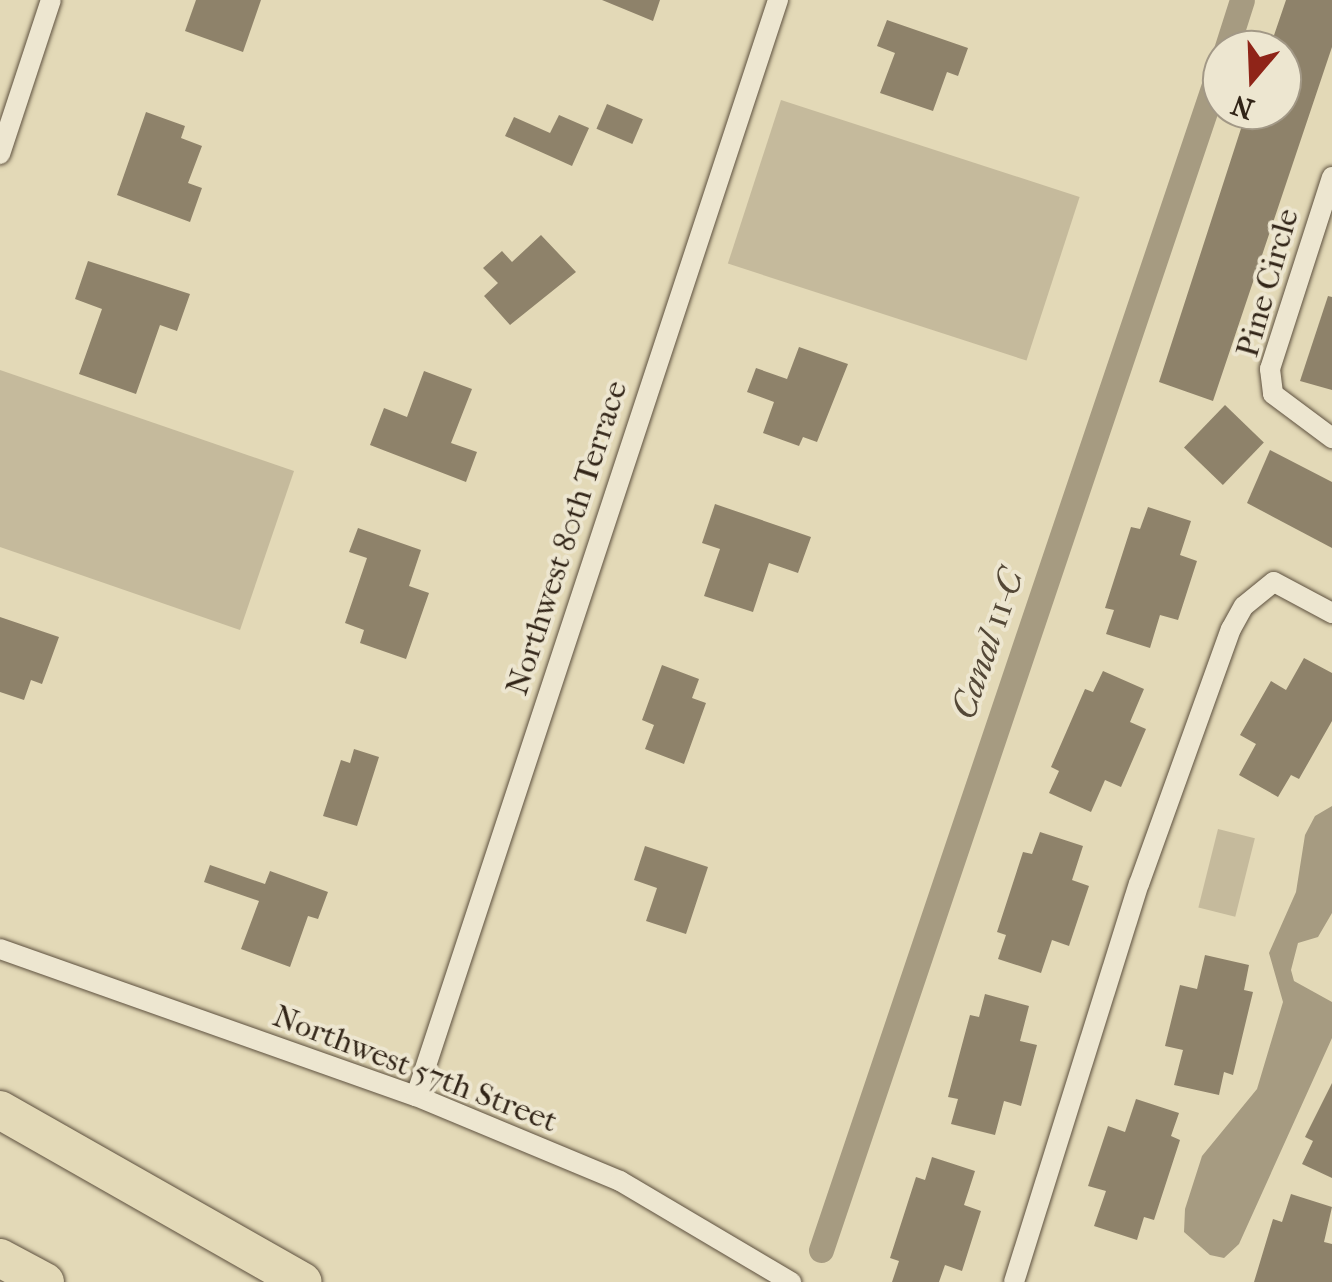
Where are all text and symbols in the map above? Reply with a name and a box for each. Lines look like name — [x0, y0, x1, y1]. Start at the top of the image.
north arrow — [1202, 30, 1302, 130]
text: N — [1227, 88, 1258, 126]
street label: Pine Circle — [1229, 204, 1307, 362]
street label: Northwest 80th Terrace — [498, 376, 636, 700]
water label: Canal 11-C — [943, 564, 1033, 724]
street label: Northwest 57th Street — [267, 997, 563, 1141]

